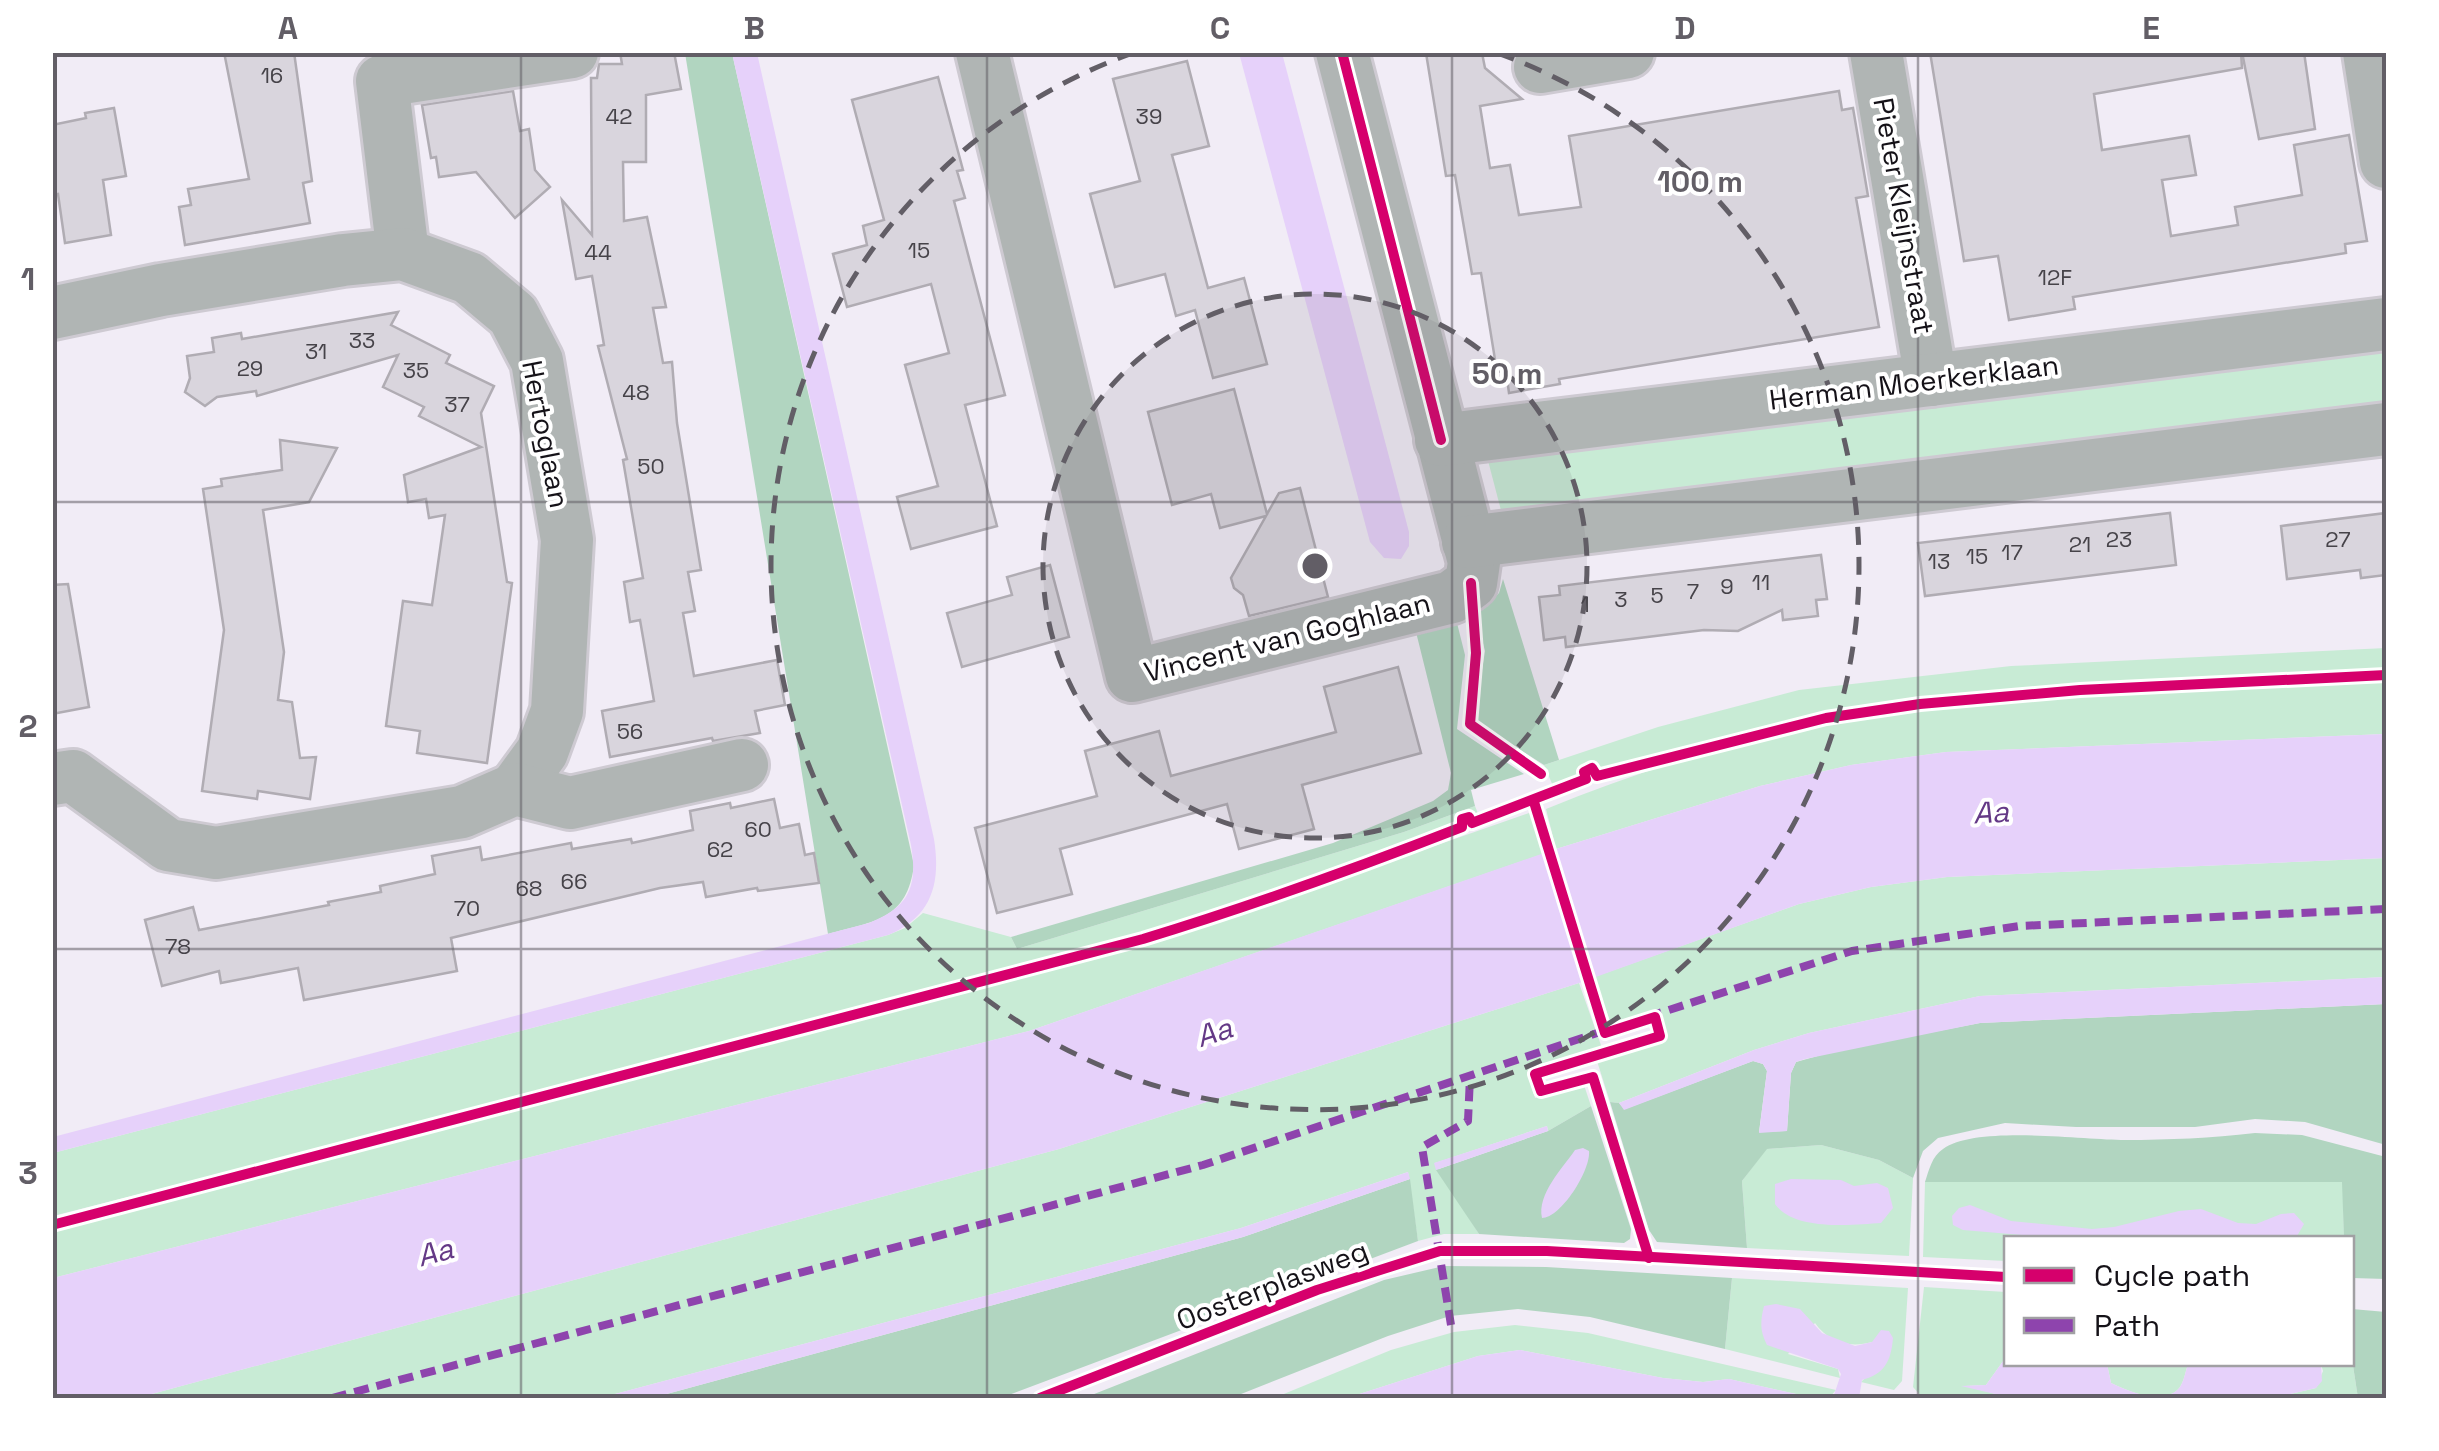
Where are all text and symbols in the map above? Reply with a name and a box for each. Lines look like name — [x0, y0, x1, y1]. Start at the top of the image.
text: A — [278, 8, 298, 48]
text: B — [743, 8, 765, 48]
text: C — [1210, 8, 1230, 48]
text: D — [1674, 8, 1696, 48]
text: E — [2142, 8, 2160, 48]
house number: 16 — [261, 61, 283, 89]
street label: Pieter Kleijnstraat — [1865, 95, 1943, 337]
house number: 42 — [605, 102, 633, 130]
house number: 39 — [1136, 102, 1162, 130]
text: 100 m — [1657, 162, 1743, 201]
house number: 15 — [908, 236, 930, 264]
house number: 44 — [584, 238, 612, 266]
text: 1 — [21, 259, 35, 299]
house number: 12F — [2038, 263, 2072, 291]
house number: 33 — [349, 326, 375, 354]
house number: 31 — [305, 337, 327, 365]
street label: Herman Moerkerklaan — [1767, 346, 2061, 418]
house number: 29 — [237, 354, 263, 382]
text: 50 m — [1472, 354, 1542, 393]
house number: 35 — [403, 356, 429, 384]
street label: Hertoglaan — [514, 357, 578, 511]
house number: 48 — [622, 378, 650, 406]
house number: 37 — [444, 390, 470, 418]
house number: 50 — [637, 452, 665, 480]
house number: 23 — [2106, 525, 2132, 553]
house number: 27 — [2325, 525, 2351, 553]
house number: 21 — [2069, 530, 2091, 558]
house number: 17 — [2001, 538, 2023, 566]
house number: 15 — [1966, 542, 1988, 570]
house number: 13 — [1928, 547, 1950, 575]
centre of rings — [1297, 548, 1333, 584]
house number: 11 — [1752, 568, 1770, 596]
house number: 9 — [1720, 572, 1734, 600]
house number: 7 — [1687, 577, 1699, 605]
house number: 5 — [1650, 581, 1664, 609]
street label: Vincent van Goghlaan — [1140, 584, 1434, 690]
house number: 3 — [1614, 585, 1628, 613]
house number: 1 — [1580, 590, 1590, 618]
text: 2 — [18, 706, 38, 746]
house number: 56 — [617, 717, 643, 745]
water label: Aa — [1972, 792, 2011, 832]
house number: 60 — [744, 815, 772, 843]
house number: 62 — [707, 835, 733, 863]
house number: 66 — [561, 867, 587, 895]
house number: 68 — [515, 874, 543, 902]
house number: 70 — [454, 894, 480, 922]
house number: 78 — [165, 932, 191, 960]
water label: Aa — [1191, 1008, 1238, 1056]
text: 3 — [18, 1153, 38, 1193]
water label: Aa — [412, 1228, 458, 1276]
street label: Oosterplasweg — [1171, 1232, 1373, 1338]
legend — [2004, 1236, 2354, 1366]
text: Cycle path — [2094, 1256, 2250, 1295]
text: Path — [2094, 1306, 2160, 1345]

